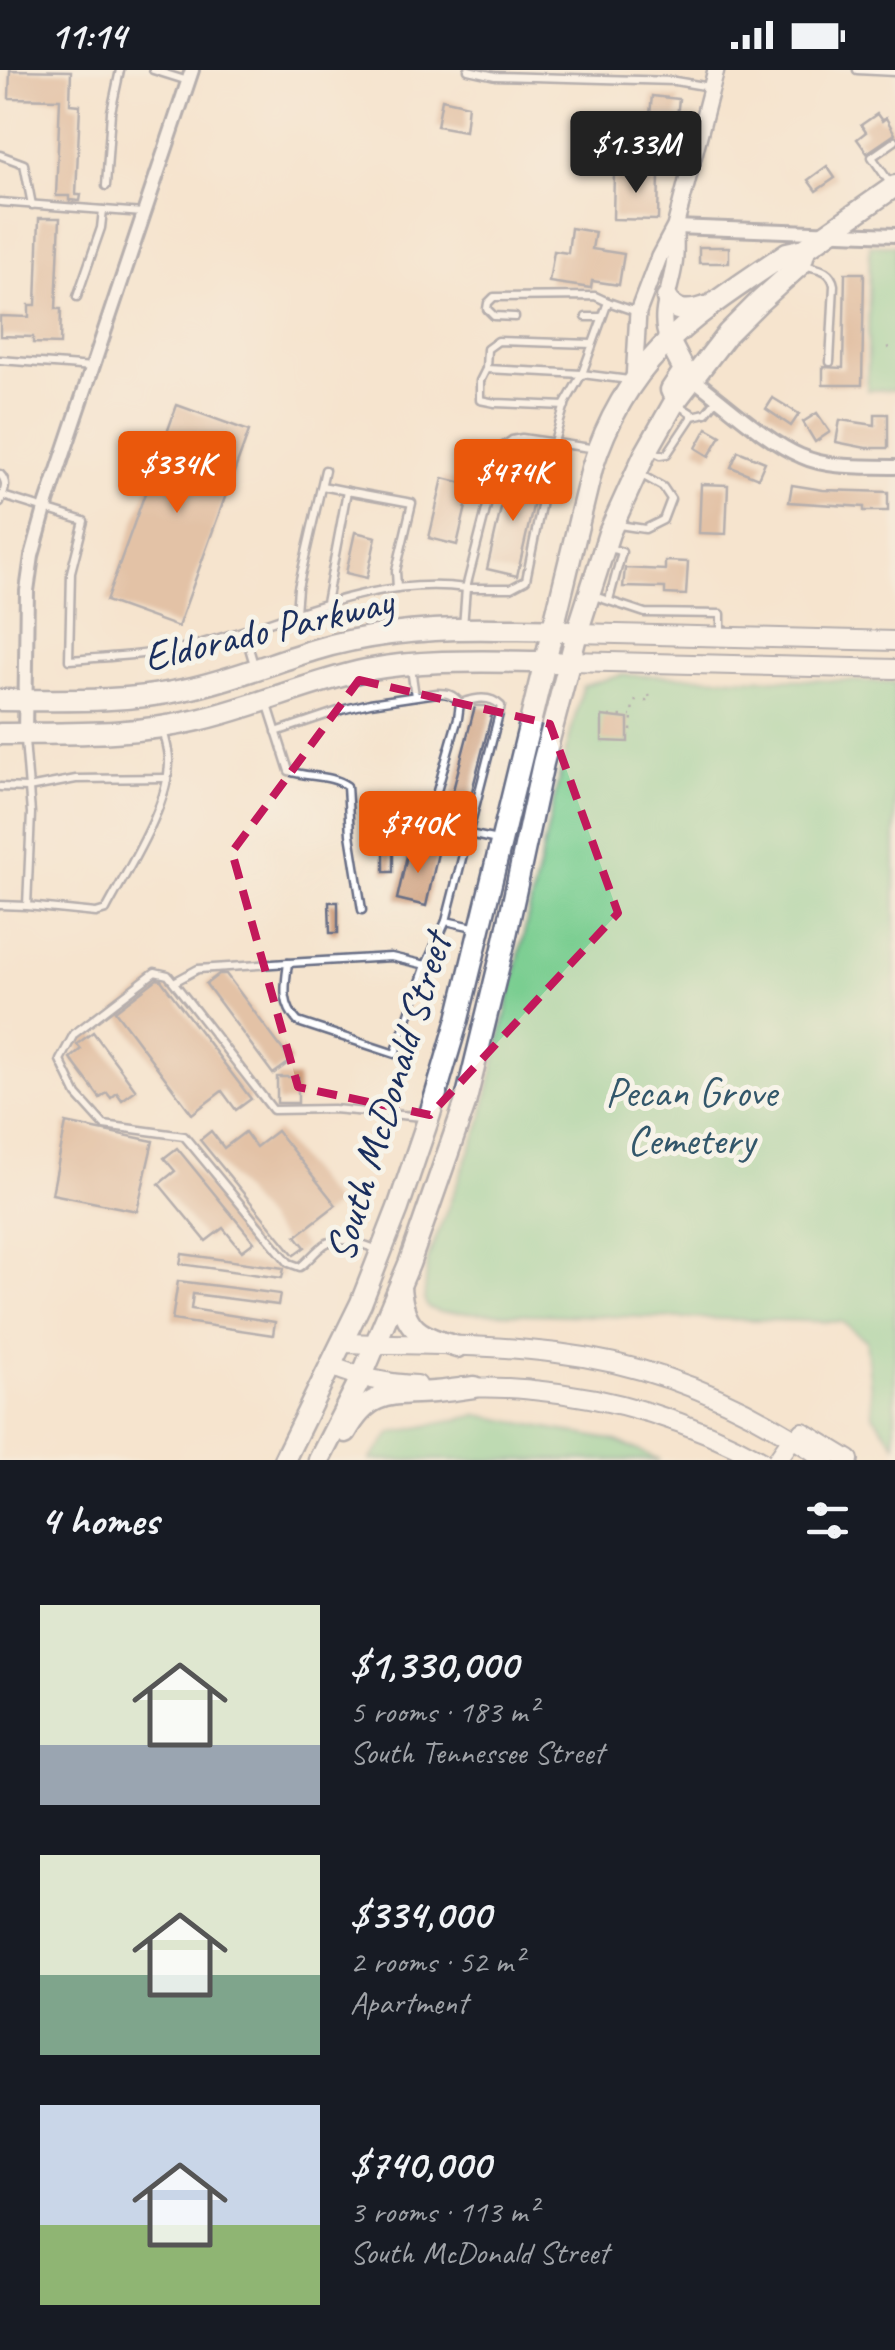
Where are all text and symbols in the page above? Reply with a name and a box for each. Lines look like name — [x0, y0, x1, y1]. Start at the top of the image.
text: 11:14 — [50, 12, 126, 59]
pin: $1.33M — [555, 111, 717, 196]
text: $1.33M — [592, 123, 680, 164]
pin: $334K — [107, 431, 247, 516]
pin: $474K — [443, 439, 583, 524]
text: $334K — [140, 443, 214, 484]
text: $474K — [476, 451, 550, 492]
street label: Eldorado Parkway — [139, 575, 400, 684]
pin: $740K — [348, 791, 488, 876]
text: $740K — [381, 803, 455, 844]
street label: South McDonald Street — [313, 922, 465, 1268]
park label: Pecan Grove Cemetery — [605, 1066, 780, 1167]
icon: filters — [800, 1493, 855, 1548]
text: 4 homes — [40, 1494, 159, 1547]
text: $1,330,000 — [350, 1638, 518, 1691]
icon: home — [120, 1645, 240, 1765]
text: 5 rooms · 183 m² — [350, 1691, 537, 1732]
text: South Tennessee Street — [350, 1732, 604, 1773]
text: $334,000 — [350, 1888, 491, 1941]
icon: home — [120, 1895, 240, 2015]
text: 2 rooms · 52 m² — [350, 1941, 523, 1982]
text: Apartment — [350, 1982, 468, 2023]
text: $740,000 — [350, 2138, 490, 2191]
icon: home — [120, 2145, 240, 2265]
text: 3 rooms · 113 m² — [350, 2191, 537, 2232]
text: South McDonald Street — [350, 2232, 609, 2273]

